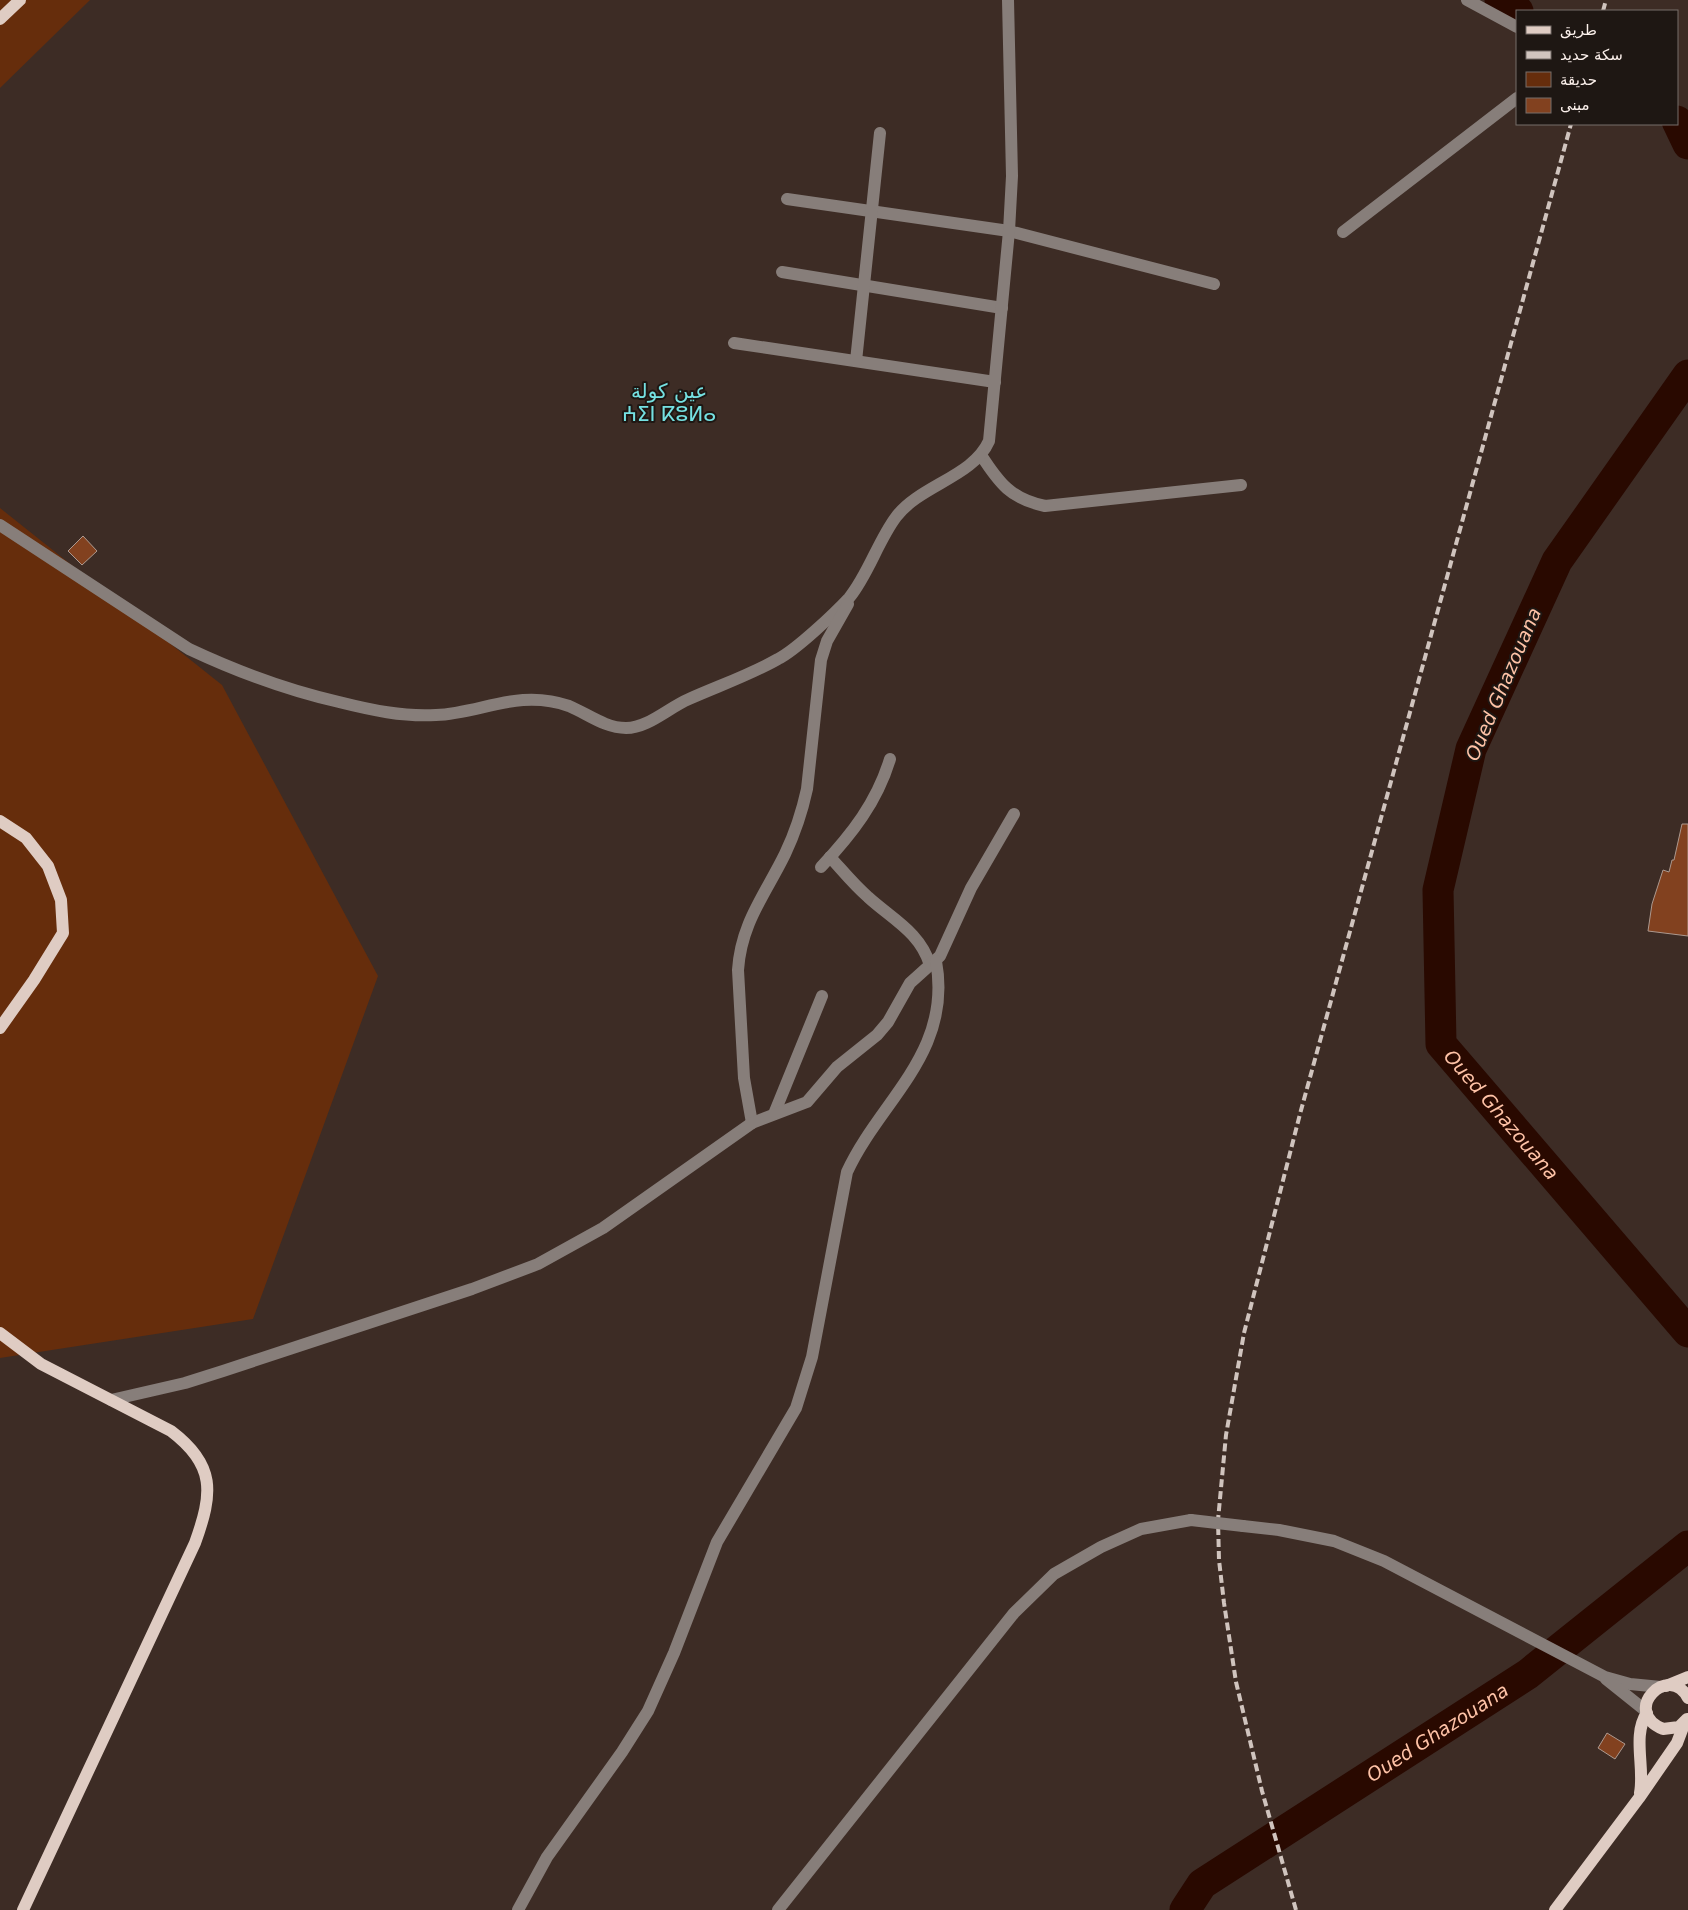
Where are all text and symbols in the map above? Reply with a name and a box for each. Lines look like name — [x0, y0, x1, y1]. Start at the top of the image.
legend — [1516, 10, 1678, 125]
text: طريق — [1560, 21, 1597, 39]
text: سكة حديد — [1560, 46, 1623, 64]
text: حديقة — [1560, 71, 1597, 89]
text: مبنى — [1560, 96, 1590, 114]
district label: عين كولة ⵄⵉⵏ ⴽⵓⵍⴰ — [622, 379, 716, 426]
water label: Oued Ghazouana — [1461, 604, 1545, 764]
water label: Oued Ghazouana — [1440, 1045, 1563, 1184]
water label: Oued Ghazouana — [1362, 1679, 1512, 1786]

